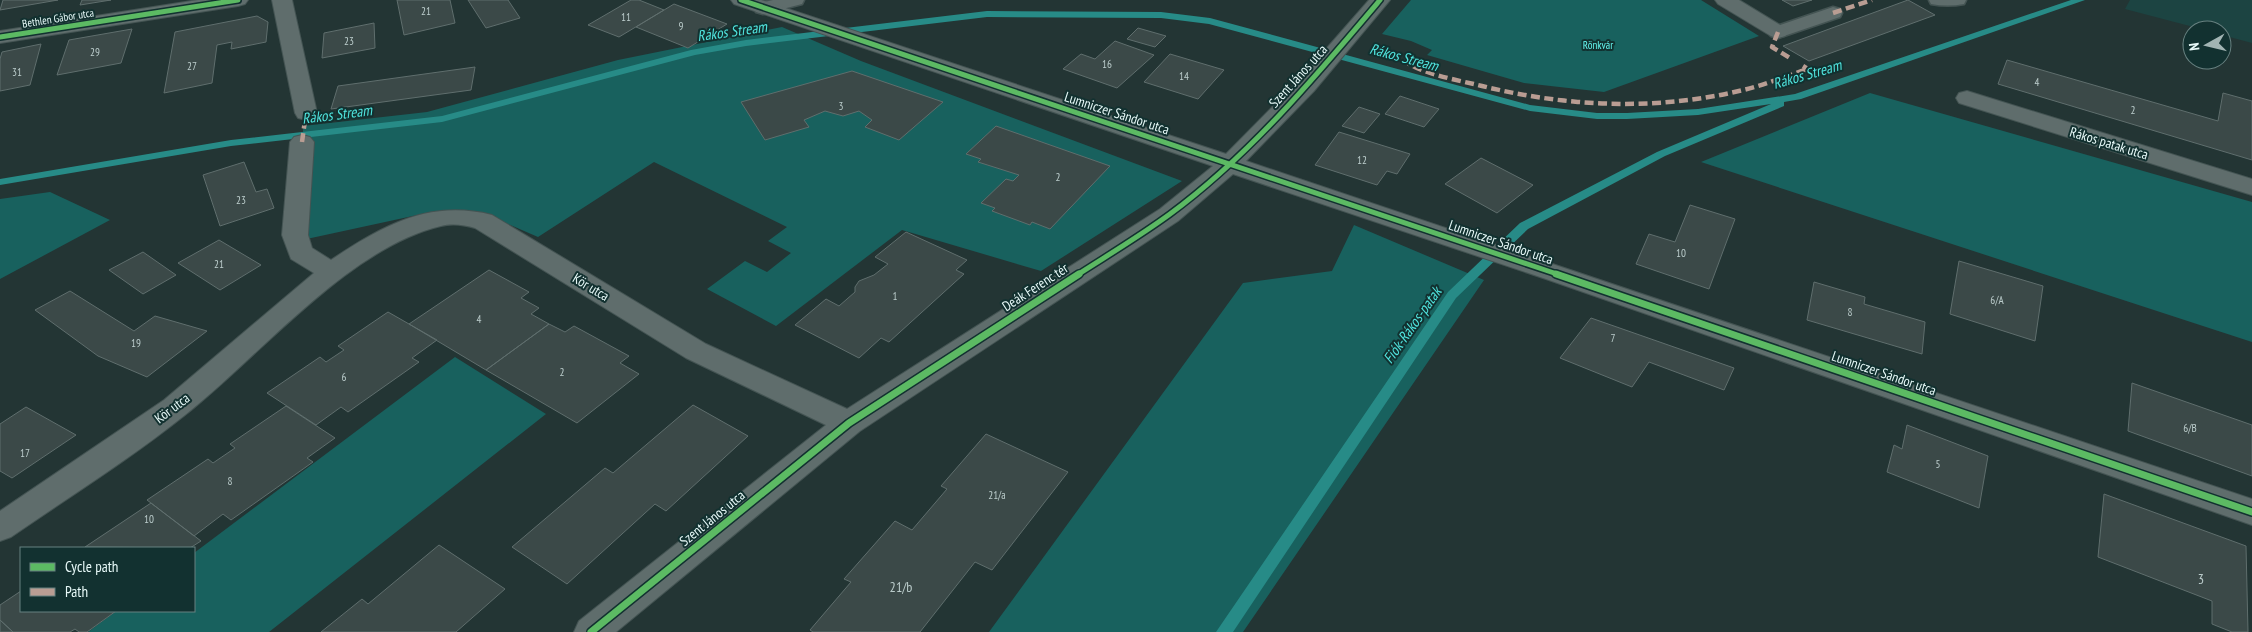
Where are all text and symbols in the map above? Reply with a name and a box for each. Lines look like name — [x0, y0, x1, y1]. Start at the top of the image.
house number: 21 — [421, 4, 431, 18]
street label: Bethlen Gábor utca — [21, 5, 95, 31]
house number: 11 — [621, 10, 631, 24]
water label: Rákos Stream — [696, 17, 769, 45]
house number: 9 — [679, 19, 684, 33]
north arrow — [2182, 20, 2232, 70]
house number: 23 — [344, 34, 354, 48]
park label: Rönkvár — [1583, 38, 1613, 52]
water label: Rákos Stream — [1368, 39, 1442, 76]
street label: Szent János utca — [1265, 41, 1331, 111]
text: N — [2185, 42, 2204, 52]
house number: 29 — [90, 45, 100, 59]
water label: Rákos Stream — [1771, 55, 1845, 93]
house number: 16 — [1102, 57, 1112, 71]
house number: 27 — [187, 59, 197, 73]
house number: 31 — [12, 65, 22, 79]
house number: 14 — [1179, 69, 1189, 83]
house number: 4 — [2035, 75, 2040, 89]
street label: Lumniczer Sándor utca — [1062, 88, 1172, 138]
house number: 3 — [839, 99, 844, 113]
water label: Rákos Stream — [301, 100, 374, 128]
house number: 2 — [2131, 103, 2136, 117]
street label: Rákos patak utca — [2068, 123, 2150, 163]
house number: 12 — [1357, 153, 1367, 167]
house number: 2 — [1056, 170, 1061, 184]
house number: 23 — [236, 193, 246, 207]
street label: Lumniczer Sándor utca — [1446, 216, 1556, 268]
house number: 10 — [1676, 246, 1686, 260]
house number: 21 — [214, 257, 224, 271]
street label: Deák Ferenc tér — [999, 259, 1072, 315]
street label: Kör utca — [569, 269, 613, 305]
water label: Fiók-Rákos-patak — [1379, 281, 1447, 367]
house number: 1 — [893, 289, 898, 303]
house number: 6/A — [1990, 293, 2004, 307]
house number: 8 — [1848, 305, 1853, 319]
house number: 4 — [477, 312, 482, 326]
house number: 7 — [1611, 331, 1616, 345]
house number: 19 — [131, 336, 141, 350]
street label: Lumniczer Sándor utca — [1829, 347, 1939, 399]
house number: 2 — [560, 365, 565, 379]
house number: 6 — [342, 370, 347, 384]
street label: Kör utca — [151, 389, 193, 427]
house number: 6/B — [2183, 421, 2197, 435]
house number: 17 — [20, 446, 30, 460]
house number: 5 — [1936, 457, 1941, 471]
house number: 8 — [228, 474, 233, 488]
street label: Szent János utca — [676, 486, 748, 550]
house number: 21/a — [988, 488, 1006, 502]
house number: 10 — [144, 512, 154, 526]
legend — [20, 547, 195, 612]
text: Cycle path — [65, 557, 118, 576]
house number: 3 — [2198, 570, 2204, 588]
house number: 21/b — [890, 578, 912, 596]
text: Path — [65, 582, 88, 601]

